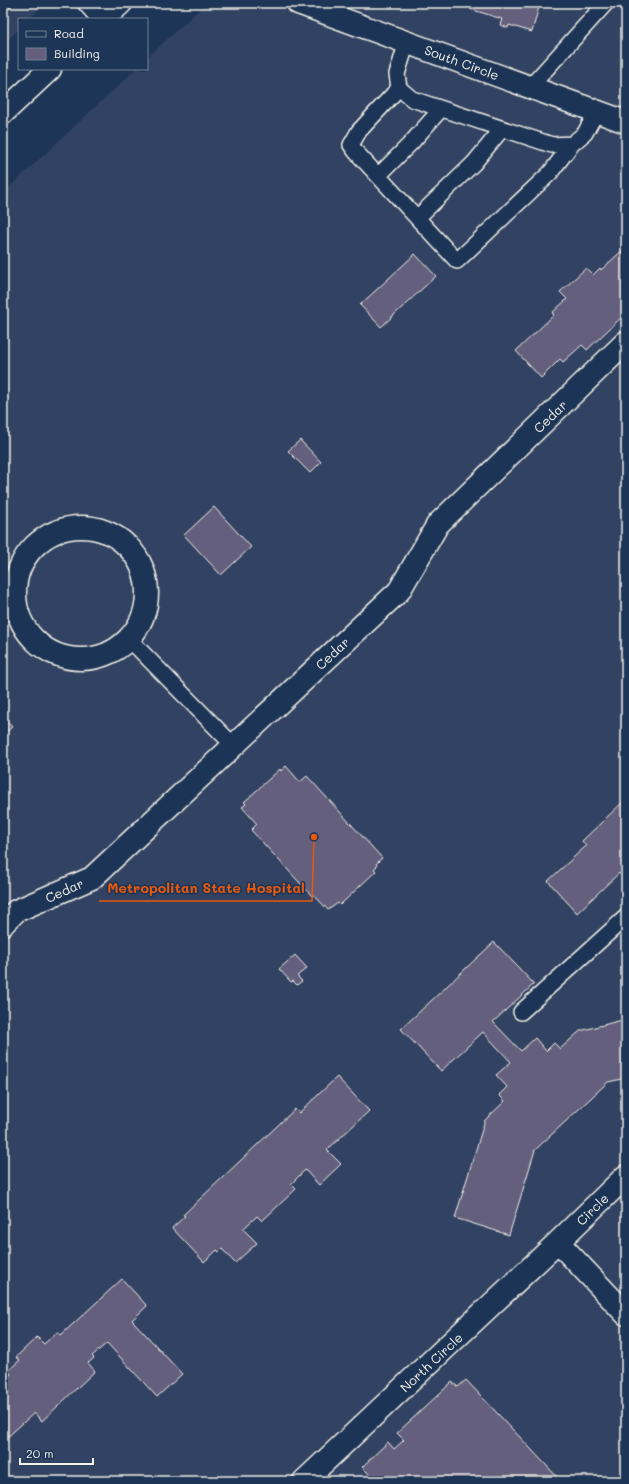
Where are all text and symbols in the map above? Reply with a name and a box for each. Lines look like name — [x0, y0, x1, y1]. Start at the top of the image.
legend — [18, 18, 148, 70]
text: Road — [54, 25, 84, 41]
street label: South Circle — [422, 41, 502, 83]
text: Building — [54, 45, 100, 61]
street label: Cedar — [530, 396, 570, 436]
street label: Cedar — [312, 633, 352, 673]
street label: Cedar — [42, 874, 86, 906]
callout: Metropolitan State Hospital — [99, 875, 312, 901]
text: Metropolitan State Hospital — [107, 878, 305, 897]
street label: Circle — [572, 1189, 612, 1229]
street label: North Circle — [396, 1329, 466, 1395]
scale bar — [20, 1440, 93, 1466]
text: 20 m — [26, 1445, 54, 1461]

